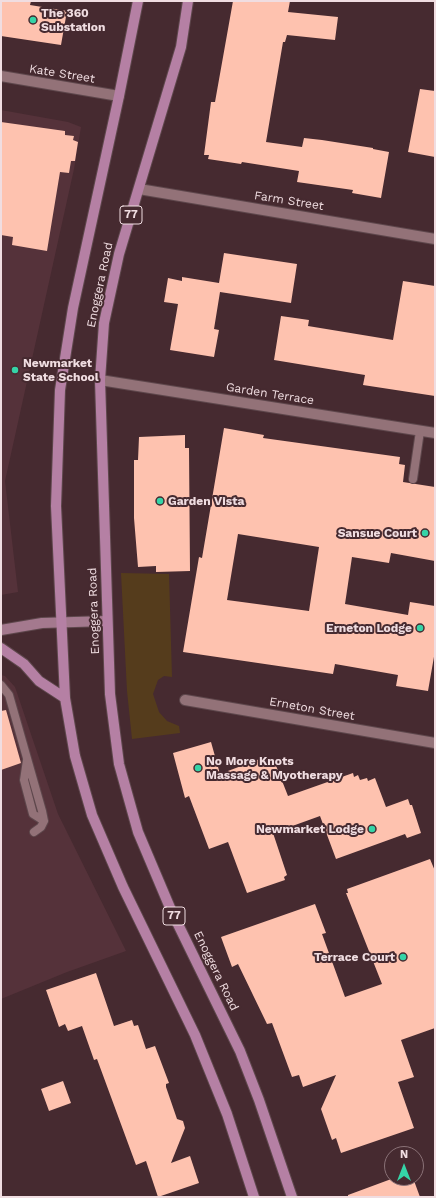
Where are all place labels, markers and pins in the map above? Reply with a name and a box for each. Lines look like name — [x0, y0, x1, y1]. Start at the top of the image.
place label: The 360 Substation — [41, 6, 105, 34]
marker: The 360 Substation — [28, 15, 38, 25]
place label: Newmarket State School — [23, 356, 99, 384]
marker: Newmarket State School — [10, 365, 20, 375]
place label: Garden Vista — [168, 494, 244, 508]
marker: Garden Vista — [155, 496, 165, 506]
place label: Sansue Court — [338, 526, 417, 540]
marker: Sansue Court — [420, 528, 430, 538]
place label: Erneton Lodge — [326, 621, 412, 635]
marker: Erneton Lodge — [415, 623, 425, 633]
place label: No More Knots Massage & Myotherapy — [206, 754, 342, 782]
marker: No More Knots Massage & Myotherapy — [193, 763, 203, 773]
place label: Newmarket Lodge — [256, 822, 364, 836]
marker: Newmarket Lodge — [367, 824, 377, 834]
place label: Terrace Court — [314, 950, 395, 964]
marker: Terrace Court — [398, 952, 408, 962]

